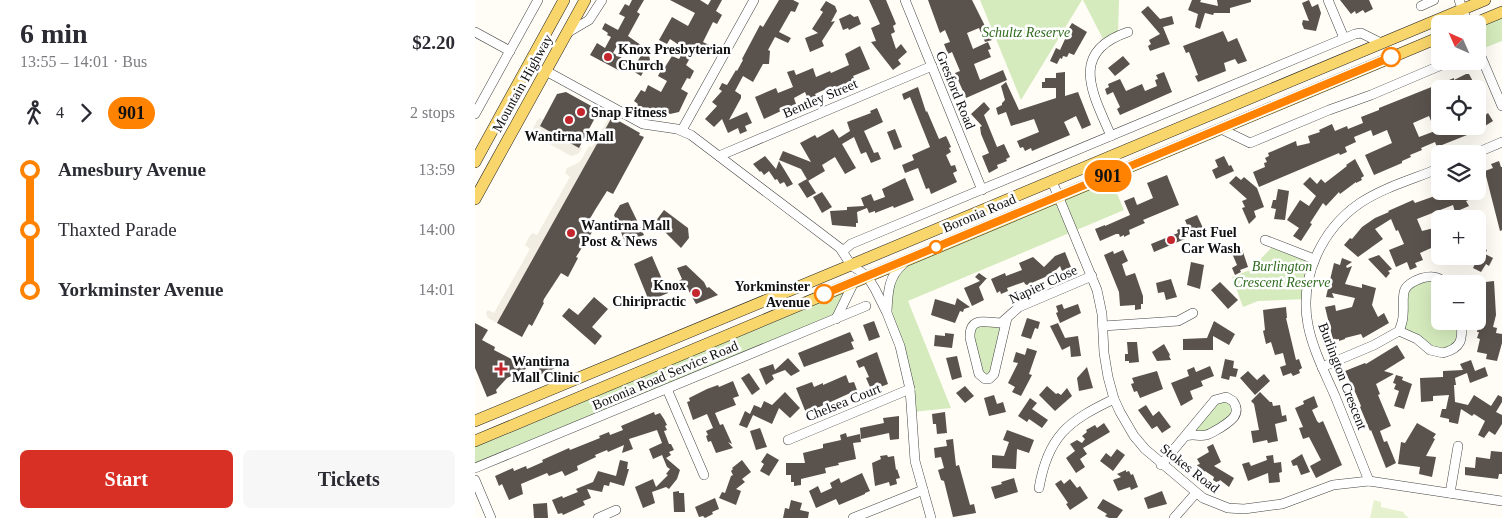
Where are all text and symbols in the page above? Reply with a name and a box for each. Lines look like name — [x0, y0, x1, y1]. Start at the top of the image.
north arrow — [1431, 15, 1486, 70]
map controls — [1431, 15, 1486, 330]
text: 6 min — [20, 18, 88, 49]
park label: Schultz Reserve — [982, 25, 1070, 40]
text: $2.20 — [412, 32, 455, 53]
street label: Mountain Highway — [489, 32, 555, 135]
place label: Knox Presbyterian Church — [618, 42, 731, 73]
unlabelled marker — [1381, 47, 1401, 67]
street label: Gresford Road — [933, 49, 978, 131]
marker: Knox Presbyterian Church — [602, 51, 614, 63]
text: 13:55 – 14:01 · Bus — [20, 53, 147, 70]
street label: Bentley Street — [781, 76, 860, 121]
button: locate — [1431, 80, 1486, 135]
icon: walk — [20, 99, 48, 127]
icon: forward — [72, 99, 100, 127]
text: 901 — [118, 103, 145, 123]
text: 4 — [56, 104, 64, 121]
text: 2 stops — [410, 104, 455, 121]
place label: Snap Fitness — [591, 105, 667, 120]
marker: Snap Fitness — [575, 106, 587, 118]
marker: Wantirna Mall — [563, 114, 575, 126]
place label: Wantirna Mall — [524, 129, 614, 144]
button: layers — [1431, 145, 1486, 200]
text: Amesbury Avenue — [58, 159, 206, 180]
line badge: 901 — [1079, 160, 1137, 192]
text: 13:59 — [419, 161, 455, 178]
text: 901 — [1095, 166, 1122, 186]
street label: Boronia Road — [940, 191, 1018, 236]
button: + — [1431, 210, 1486, 265]
place label: Wantirna Mall Post & News — [581, 218, 670, 249]
text: Thaxted Parade — [58, 219, 177, 240]
text: 14:00 — [419, 221, 455, 238]
place label: Fast Fuel Car Wash — [1181, 225, 1241, 256]
marker: Wantirna Mall Post & News — [565, 227, 577, 239]
marker: Fast Fuel Car Wash — [1165, 234, 1177, 246]
unlabelled marker — [929, 240, 943, 254]
park label: Burlington Crescent Reserve — [1233, 259, 1331, 290]
street label: Napier Close — [1007, 262, 1080, 307]
button: − — [1431, 275, 1486, 330]
place label: Knox Chiripractic — [612, 278, 686, 309]
text: Yorkminster Avenue — [58, 279, 224, 300]
place label: Yorkminster Avenue — [735, 279, 810, 310]
text: 14:01 — [419, 281, 455, 298]
marker: Yorkminster Avenue — [814, 284, 834, 304]
marker: Knox Chiripractic — [690, 287, 702, 299]
street label: Burlington Crescent — [1315, 321, 1370, 432]
street label: Boronia Road Service Road — [590, 338, 740, 413]
place label: Wantirna Mall Clinic — [512, 354, 579, 385]
marker: Wantirna Mall Clinic — [494, 362, 508, 376]
street label: Chelsea Court — [803, 381, 883, 424]
street label: Stokes Road — [1157, 441, 1222, 496]
button: Start — [20, 450, 233, 508]
button: Tickets — [243, 450, 455, 508]

